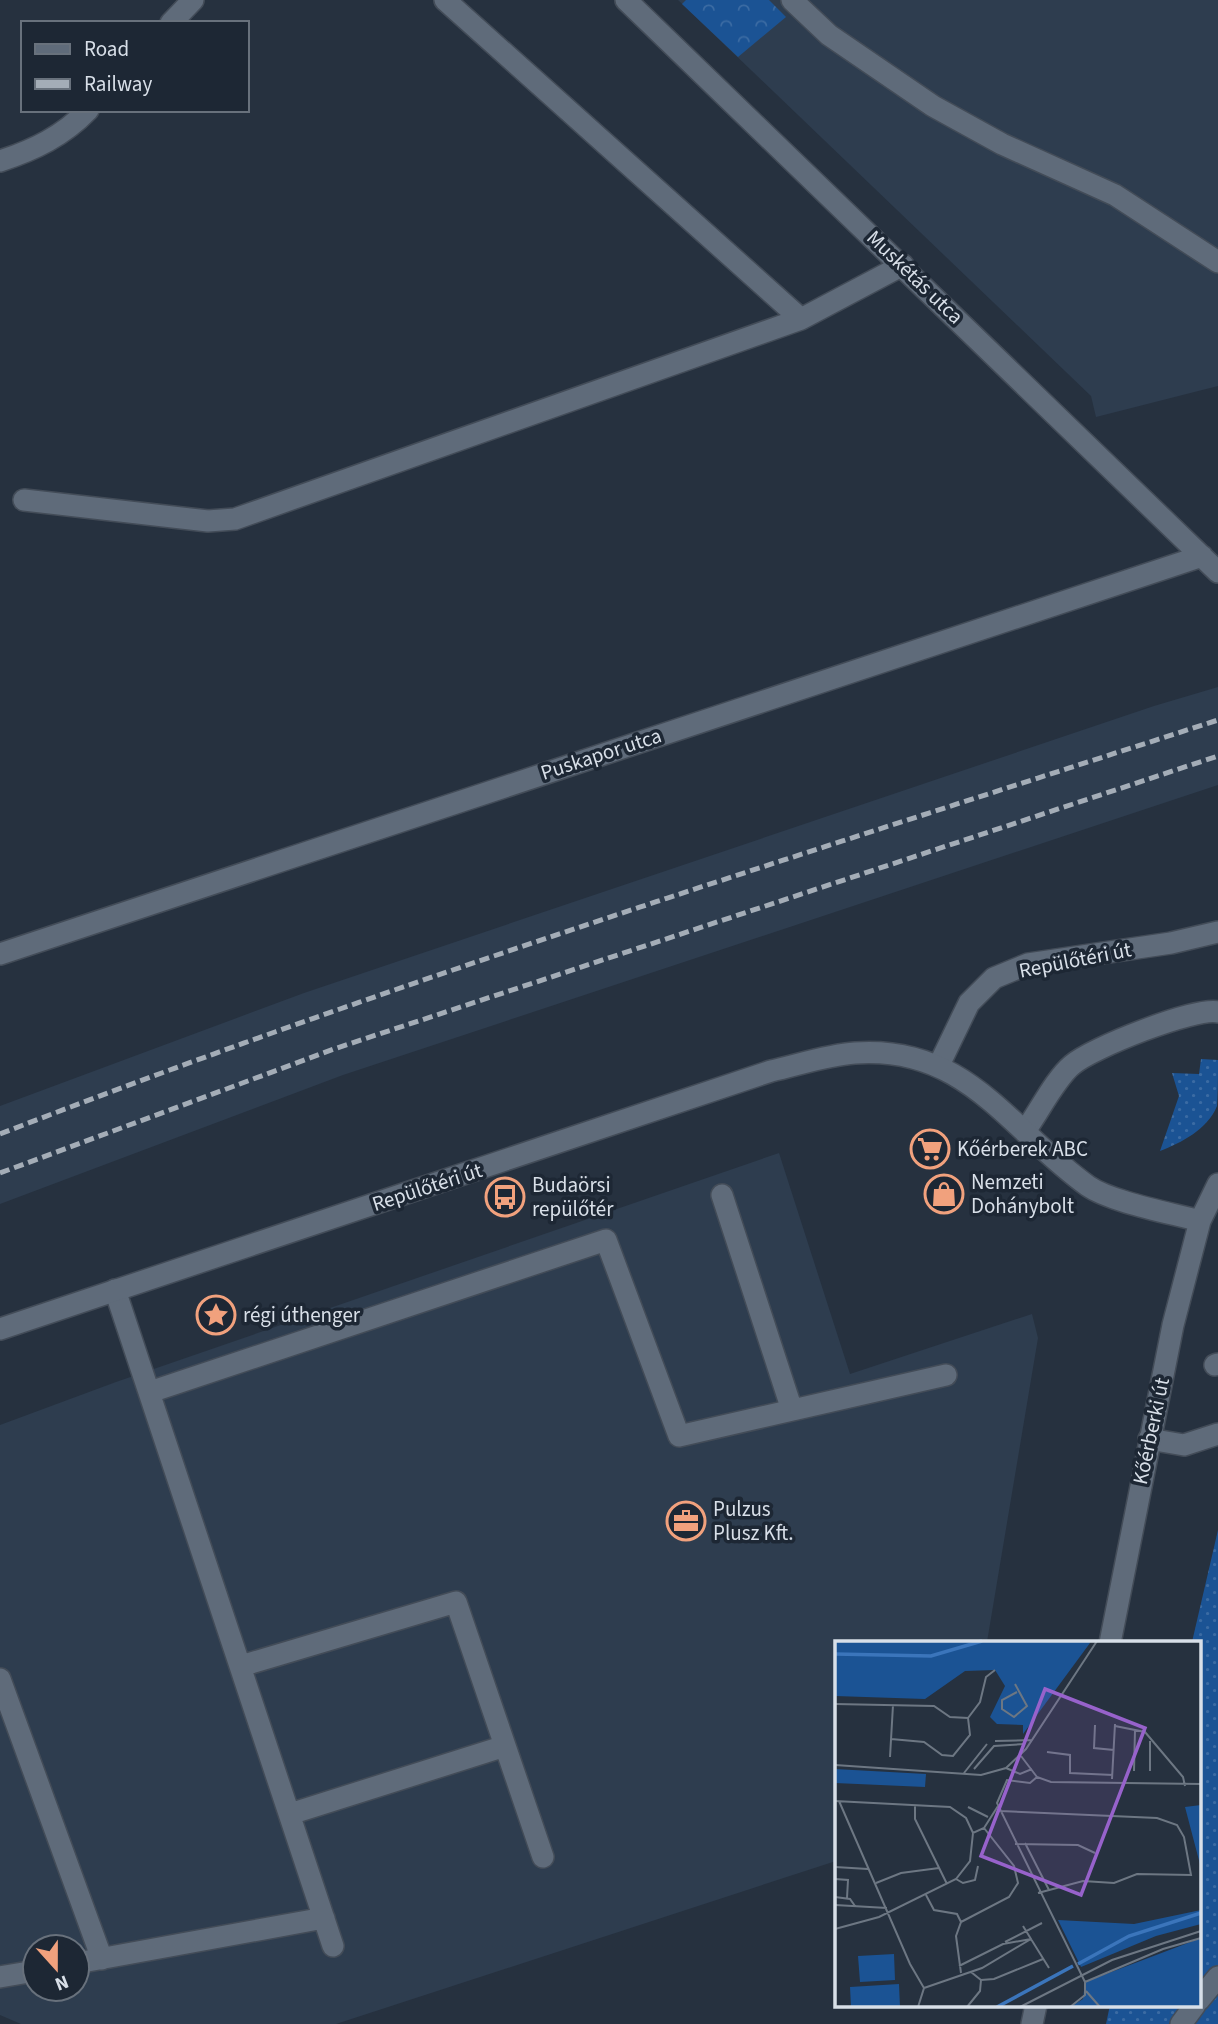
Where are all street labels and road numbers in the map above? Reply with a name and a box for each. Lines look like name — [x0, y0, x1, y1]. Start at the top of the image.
street label: Muskétás utca — [860, 223, 970, 331]
street label: Puskapor utca — [537, 720, 665, 788]
street label: Repülőtéri út — [1016, 934, 1134, 986]
street label: Repülőtéri út — [368, 1155, 486, 1219]
street label: Kőérberki út — [1125, 1375, 1177, 1487]

